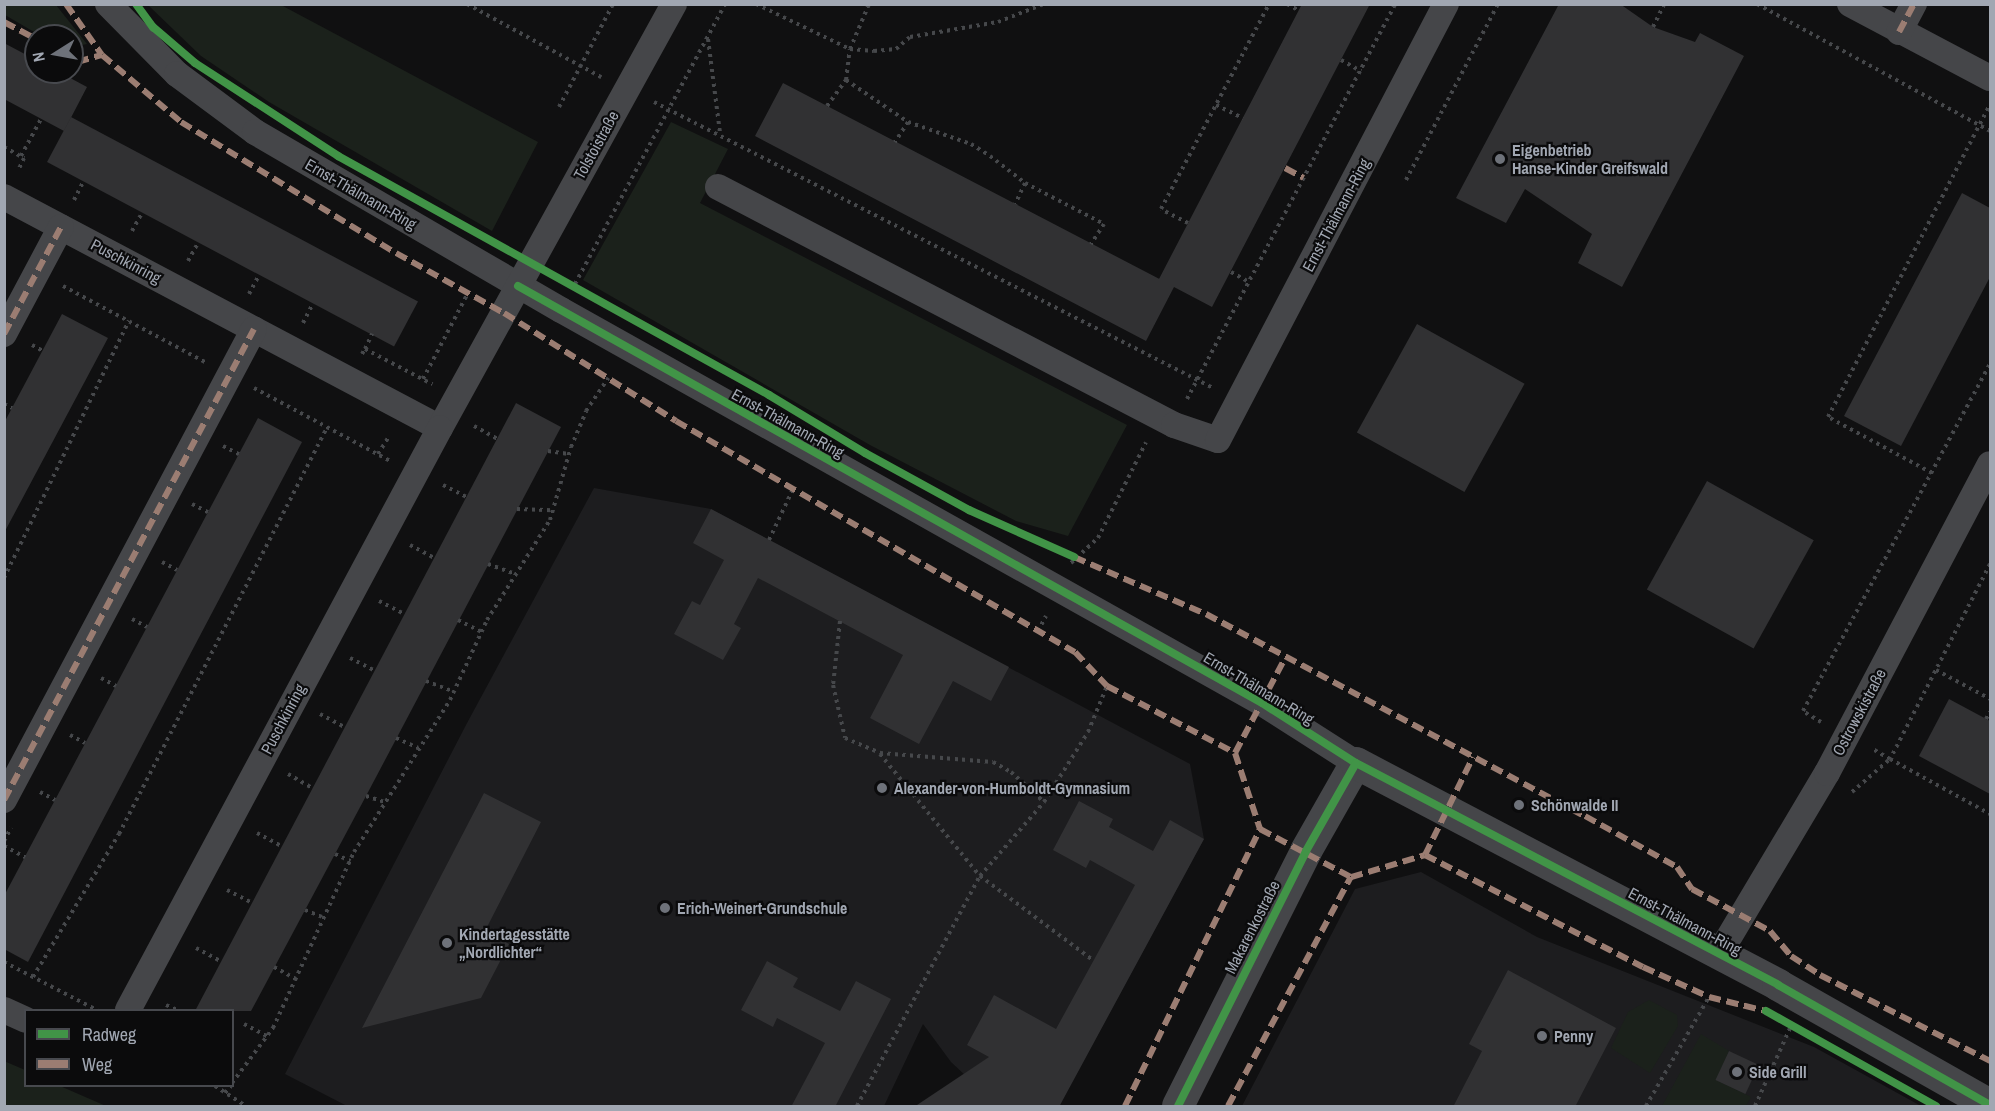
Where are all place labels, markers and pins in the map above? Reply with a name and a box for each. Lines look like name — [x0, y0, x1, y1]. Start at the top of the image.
place label: Eigenbetrieb Hanse-Kinder Greifswald — [1512, 140, 1668, 178]
marker: Eigenbetrieb Hanse-Kinder Greifswald — [1493, 152, 1507, 166]
place label: Alexander-von-Humboldt-Gymnasium — [894, 778, 1130, 798]
marker: Alexander-von-Humboldt-Gymnasium — [875, 781, 889, 795]
place label: Schönwalde II — [1531, 795, 1619, 815]
marker: Schönwalde II — [1512, 798, 1526, 812]
place label: Erich-Weinert-Grundschule — [677, 898, 847, 918]
marker: Erich-Weinert-Grundschule — [658, 901, 672, 915]
place label: Kindertagesstätte „Nordlichter“ — [459, 924, 570, 962]
marker: Kindertagesstätte „Nordlichter“ — [440, 936, 454, 950]
place label: Penny — [1554, 1026, 1593, 1046]
marker: Penny — [1535, 1029, 1549, 1043]
place label: Side Grill — [1749, 1062, 1807, 1082]
marker: Side Grill — [1730, 1065, 1744, 1079]

